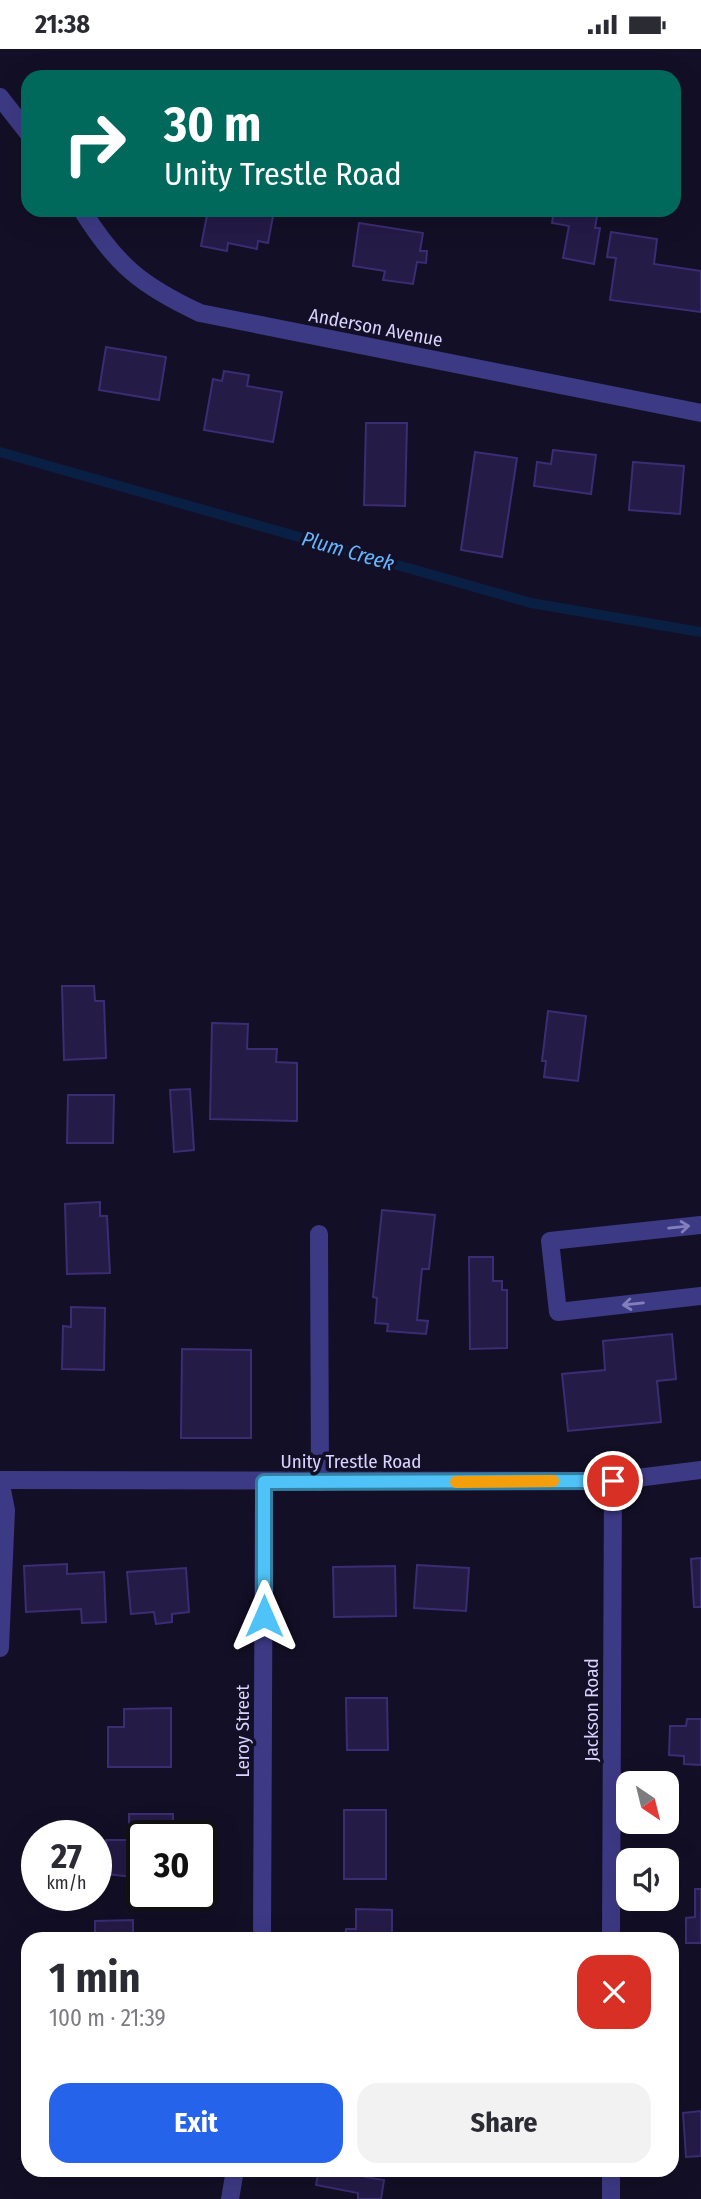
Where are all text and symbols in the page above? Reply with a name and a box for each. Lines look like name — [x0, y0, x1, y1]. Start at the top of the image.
text: 21:38 — [35, 9, 90, 40]
text: 30 m — [164, 95, 262, 154]
icon: right — [49, 98, 140, 189]
text: Unity Trestle Road — [164, 155, 402, 193]
street label: Anderson Avenue — [307, 303, 445, 352]
water label: Plum Creek — [299, 525, 397, 577]
one-way arrow — [667, 1220, 690, 1233]
one-way arrow — [622, 1297, 645, 1310]
street label: Unity Trestle Road — [280, 1450, 422, 1473]
pin — [583, 1451, 643, 1511]
icon: arrive — [594, 1462, 632, 1500]
position arrow — [227, 1579, 301, 1653]
street label: Jackson Road — [580, 1658, 603, 1762]
street label: Leroy Street — [231, 1684, 254, 1778]
north arrow — [616, 1771, 679, 1834]
map controls — [616, 1771, 679, 1911]
speed limit sign: 30 — [126, 1820, 217, 1911]
text: 27 — [51, 1835, 82, 1877]
button: sound — [616, 1848, 679, 1911]
text: km/h — [46, 1872, 87, 1894]
text: 1 min — [49, 1953, 140, 2003]
button: close — [577, 1955, 651, 2029]
text: 100 m · 21:39 — [49, 2004, 166, 2032]
button: Exit — [49, 2083, 343, 2163]
button: Share — [357, 2083, 651, 2163]

